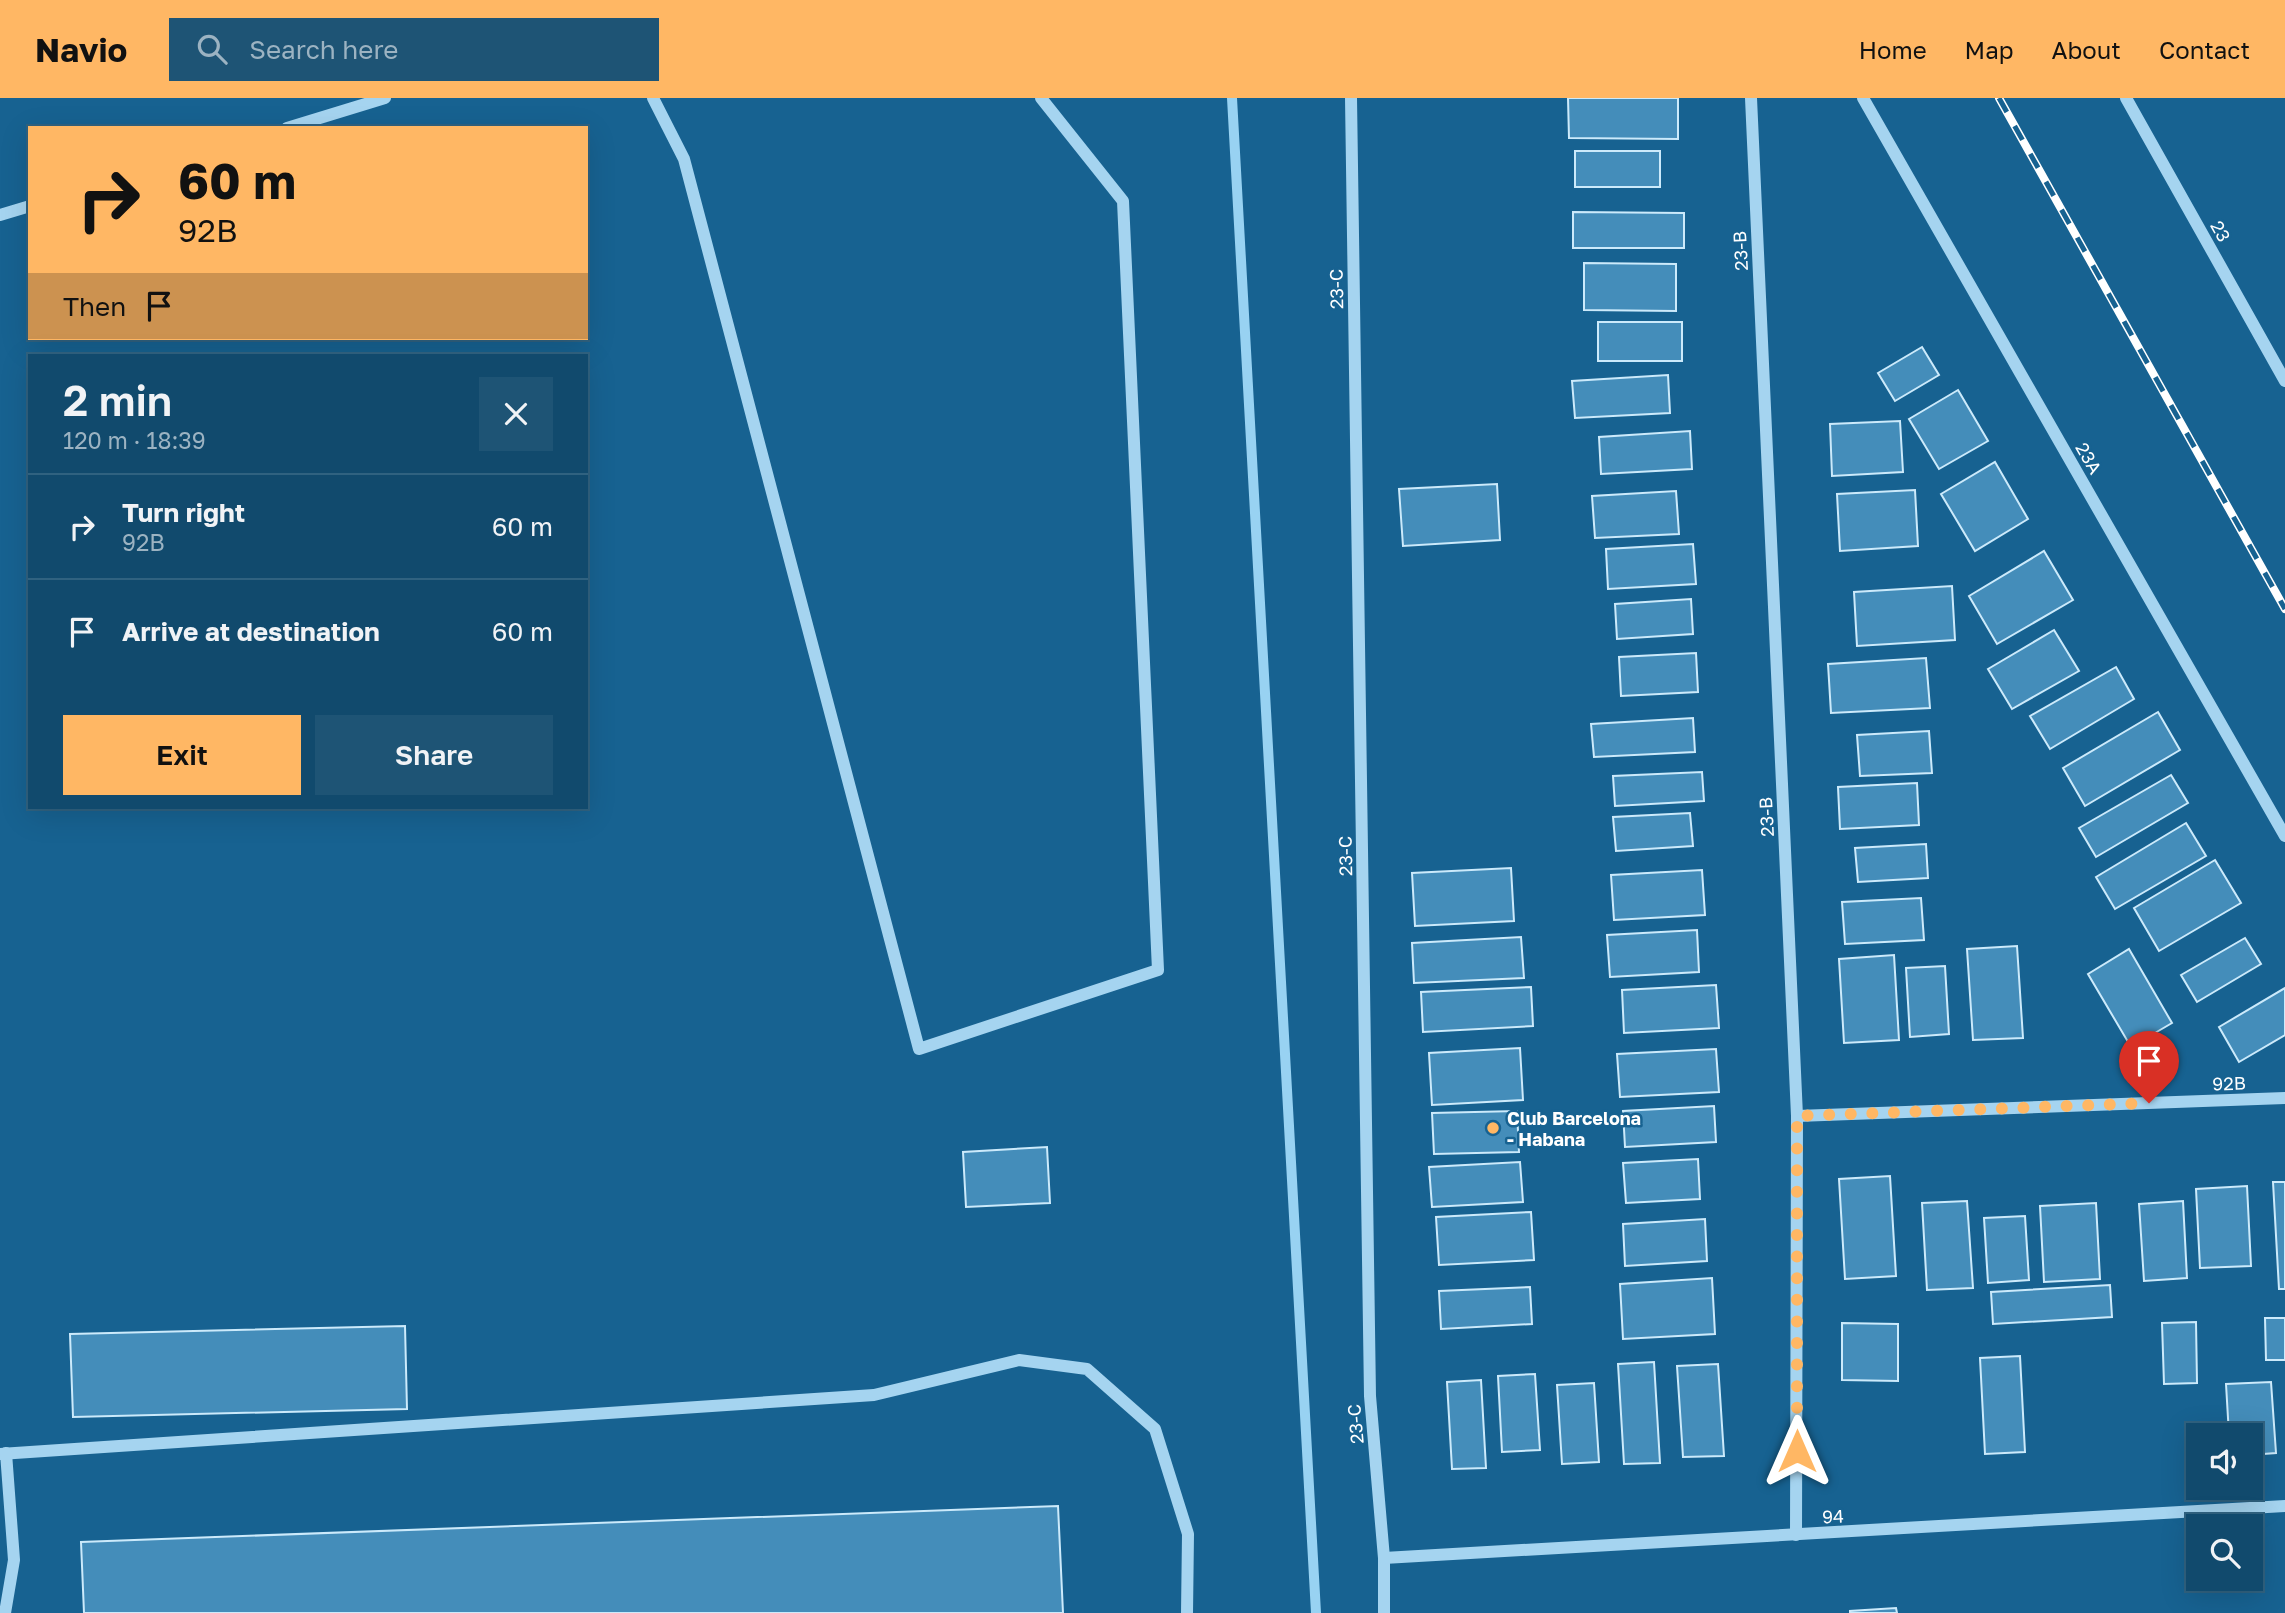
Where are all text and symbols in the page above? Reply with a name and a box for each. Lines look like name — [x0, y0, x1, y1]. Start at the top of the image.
search box — [169, 18, 659, 81]
text: Navio — [35, 30, 127, 69]
icon: search — [193, 30, 231, 68]
text: Search here — [249, 34, 398, 65]
text: Home — [1859, 35, 1927, 64]
text: Map — [1965, 35, 2014, 64]
text: About — [2052, 35, 2121, 64]
text: Contact — [2159, 35, 2250, 64]
text: 60 m — [178, 151, 296, 210]
icon: right — [63, 154, 154, 245]
text: 92B — [178, 211, 237, 249]
street label: 23 — [2206, 216, 2236, 246]
street label: 23-B — [1728, 231, 1752, 271]
street label: 23-C — [1325, 269, 1347, 309]
icon: arrive — [140, 287, 178, 325]
text: Then — [63, 291, 126, 322]
text: 2 min — [63, 375, 172, 425]
button: close — [479, 377, 553, 451]
text: 120 m · 18:39 — [63, 426, 206, 454]
street label: 23A — [2071, 438, 2107, 478]
text: Turn right — [122, 497, 245, 528]
icon: right — [63, 508, 101, 546]
text: 60 m — [492, 511, 553, 542]
text: 92B — [122, 528, 165, 556]
icon: arrive — [63, 613, 101, 651]
text: Arrive at destination — [122, 616, 380, 647]
text: 60 m — [492, 616, 553, 647]
button: Exit — [63, 715, 301, 795]
button: Share — [315, 715, 553, 795]
street label: 23-B — [1754, 797, 1778, 837]
street label: 23-C — [1334, 836, 1356, 876]
pin — [2119, 1031, 2179, 1103]
icon: arrive — [2130, 1042, 2168, 1080]
street label: 92B — [2212, 1071, 2246, 1095]
place label: Club Barcelona - Habana — [1507, 1107, 1641, 1150]
marker: Club Barcelona - Habana — [1485, 1120, 1501, 1136]
street label: 23-C — [1342, 1403, 1368, 1445]
position arrow — [1760, 1414, 1834, 1488]
map controls — [2186, 1423, 2263, 1591]
button: sound — [2186, 1423, 2263, 1500]
street label: 94 — [1822, 1504, 1845, 1528]
button: search — [2186, 1514, 2263, 1591]

